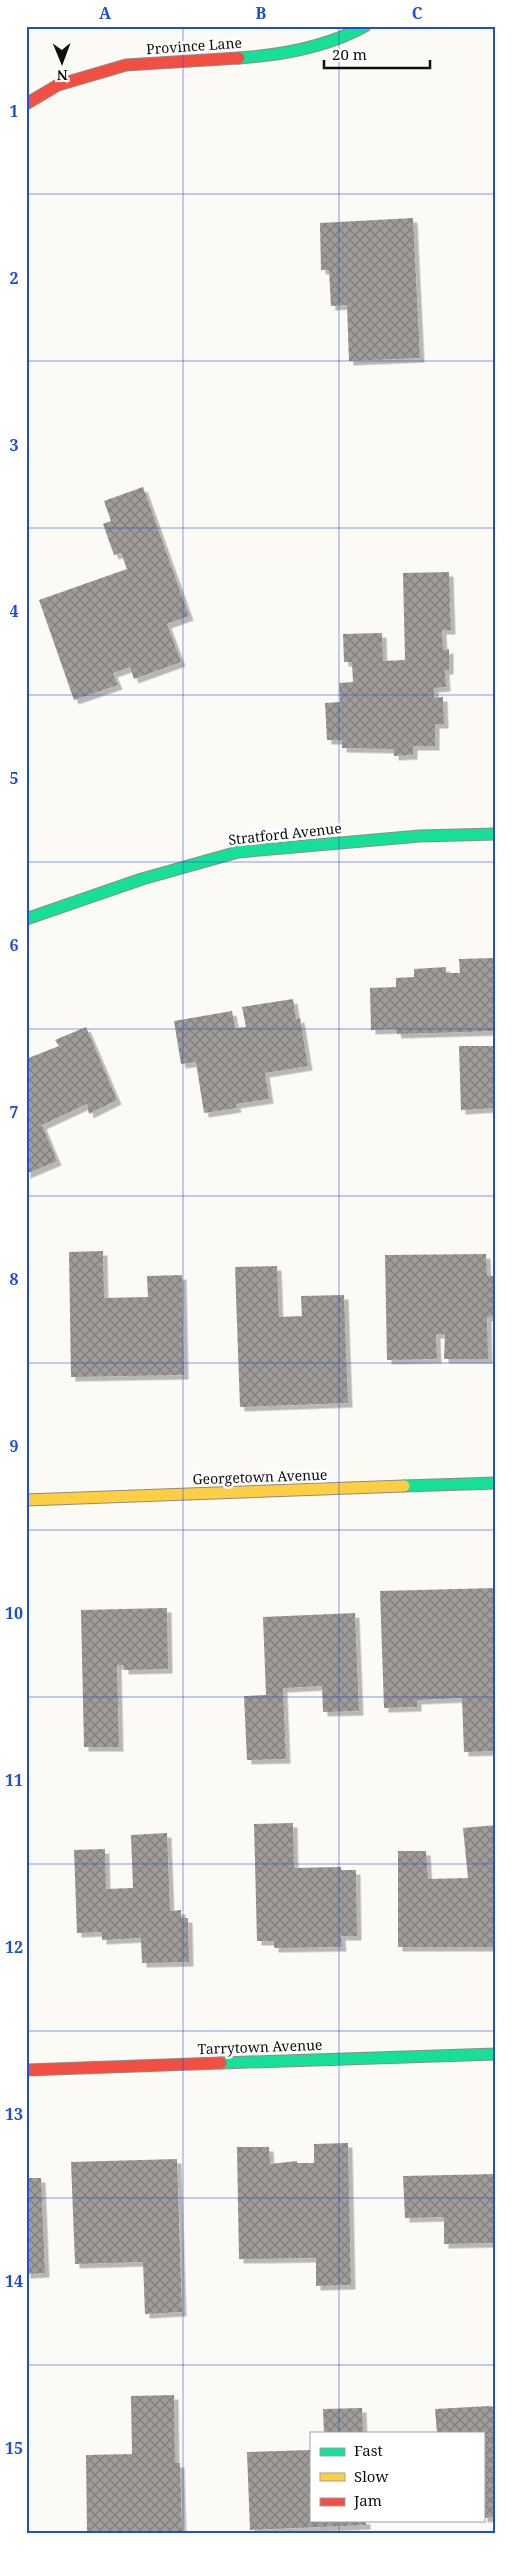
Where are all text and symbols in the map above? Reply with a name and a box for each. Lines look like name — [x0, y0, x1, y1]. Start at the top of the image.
text: A — [99, 2, 112, 24]
text: B — [256, 2, 267, 24]
text: C — [412, 2, 423, 24]
street label: Province Lane — [145, 33, 242, 58]
north arrow — [38, 38, 88, 88]
scale bar — [324, 38, 431, 70]
text: 20 m — [332, 44, 367, 64]
text: N — [57, 66, 68, 85]
text: 1 — [9, 100, 19, 122]
text: 2 — [9, 267, 19, 289]
text: 3 — [9, 434, 19, 456]
text: 4 — [9, 600, 19, 622]
text: 5 — [9, 767, 19, 789]
street label: Stratford Avenue — [227, 818, 343, 849]
text: 6 — [9, 934, 19, 956]
text: 7 — [9, 1101, 19, 1123]
text: 8 — [9, 1268, 19, 1290]
text: 9 — [9, 1435, 19, 1457]
street label: Georgetown Avenue — [192, 1465, 328, 1488]
text: 10 — [5, 1602, 23, 1624]
text: 11 — [5, 1769, 23, 1791]
text: 12 — [5, 1936, 23, 1958]
street label: Tarrytown Avenue — [197, 2035, 323, 2058]
text: 13 — [5, 2103, 23, 2125]
text: 14 — [5, 2270, 23, 2292]
legend — [310, 2432, 484, 2522]
text: 15 — [5, 2437, 23, 2459]
text: Fast — [354, 2440, 383, 2460]
text: Slow — [354, 2466, 388, 2486]
text: Jam — [353, 2490, 382, 2510]

